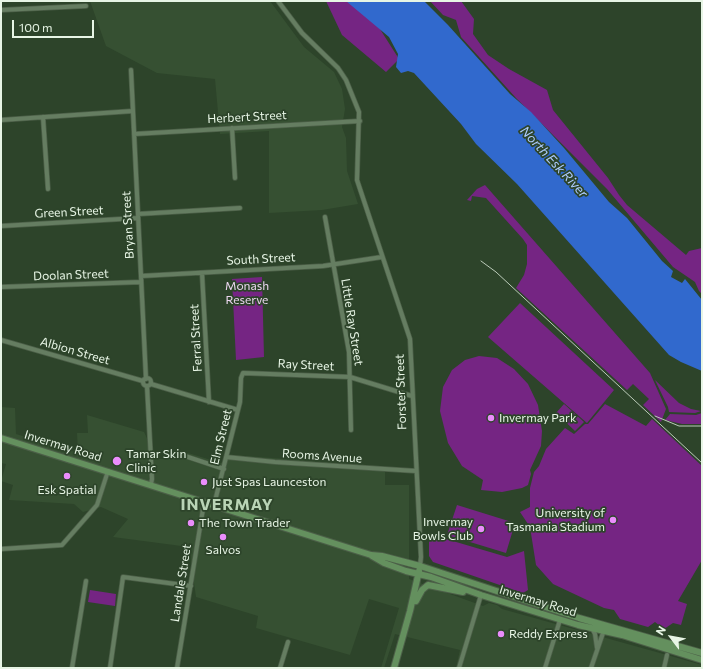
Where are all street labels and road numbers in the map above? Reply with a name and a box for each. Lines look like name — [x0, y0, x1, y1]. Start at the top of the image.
street label: Herbert Street — [207, 108, 287, 126]
street label: Bryan Street — [119, 191, 137, 259]
street label: Green Street — [34, 203, 104, 221]
street label: South Street — [226, 250, 296, 268]
street label: Doolan Street — [33, 266, 109, 284]
street label: Little Ray Street — [338, 277, 366, 367]
street label: Ferral Street — [187, 304, 205, 372]
street label: Albion Street — [39, 334, 111, 368]
street label: Forster Street — [392, 354, 410, 430]
street label: Ray Street — [277, 356, 335, 374]
street label: Elm Street — [207, 408, 235, 466]
street label: Invermay Road — [22, 427, 104, 465]
street label: Rooms Avenue — [281, 446, 363, 466]
street label: Landale Street — [168, 543, 194, 623]
street label: Invermay Road — [497, 582, 579, 620]

